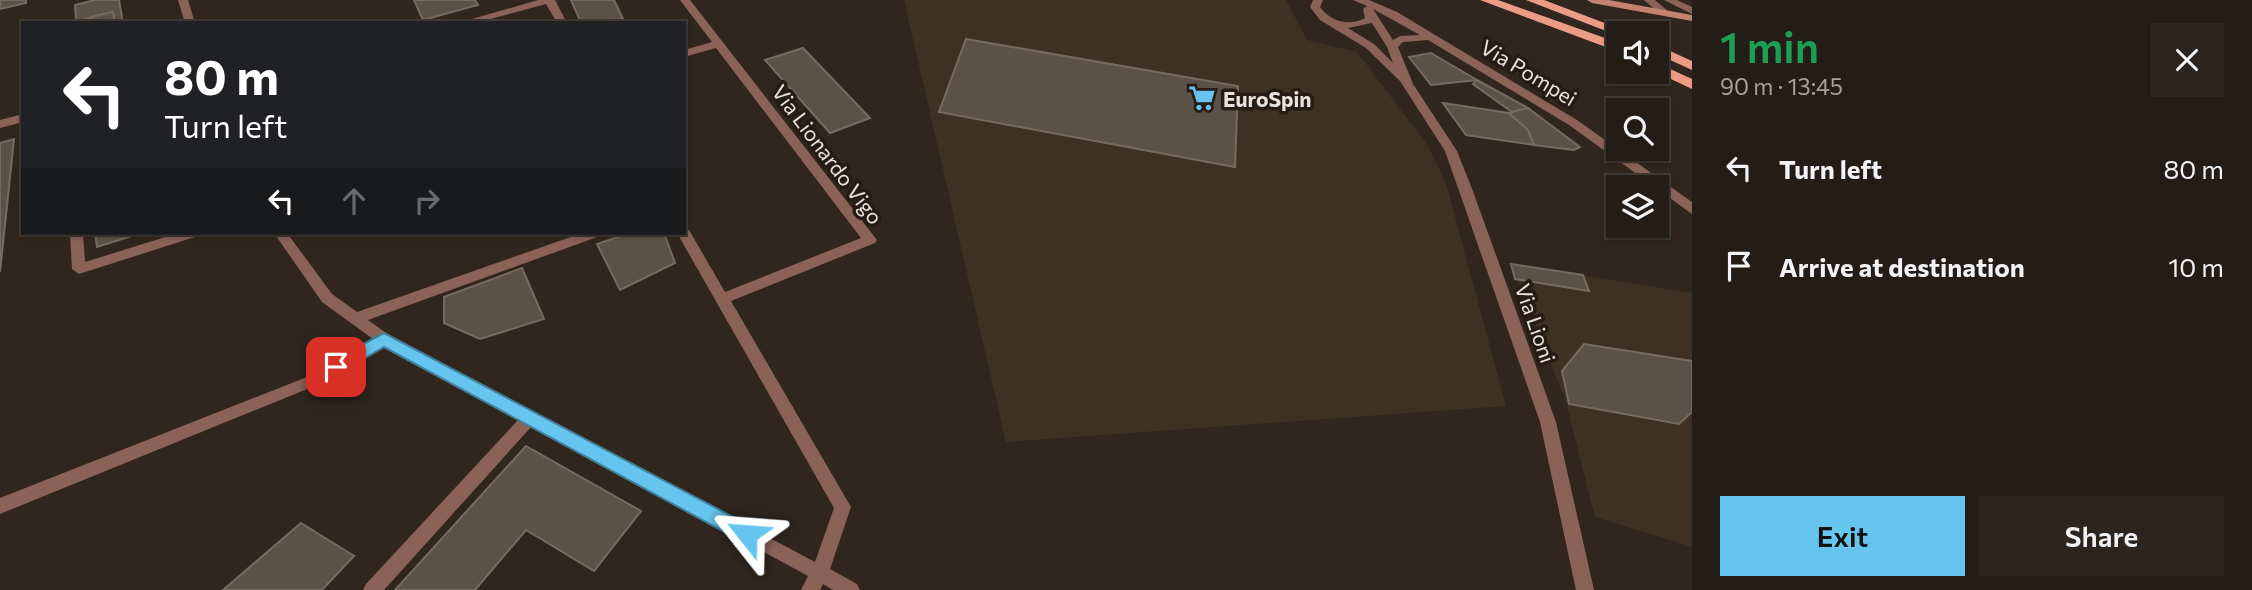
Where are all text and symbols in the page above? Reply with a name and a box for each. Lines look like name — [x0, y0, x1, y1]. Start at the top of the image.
text: 1 min — [1720, 20, 1819, 72]
map controls — [1606, 21, 1669, 238]
button: sound — [1606, 21, 1669, 84]
button: close — [2150, 23, 2224, 97]
street label: Via Pompei — [1477, 34, 1581, 110]
text: 80 m — [164, 45, 279, 105]
icon: left — [49, 49, 140, 140]
text: 90 m · 13:45 — [1720, 72, 1843, 100]
street label: Via Lionardo Vigo — [767, 79, 889, 229]
supermarket icon: EuroSpin — [1187, 83, 1217, 113]
place label: EuroSpin — [1223, 86, 1311, 111]
button: search — [1606, 98, 1669, 161]
text: Turn left — [164, 105, 288, 145]
icon: left — [1720, 149, 1758, 187]
text: Turn left — [1779, 153, 1882, 184]
text: 80 m — [2164, 153, 2224, 184]
button: layers — [1606, 175, 1669, 238]
icon: left — [262, 182, 300, 220]
icon: ahead — [335, 182, 373, 220]
icon: right — [408, 182, 446, 220]
icon: arrive — [1720, 247, 1758, 285]
text: Arrive at destination — [1779, 251, 2025, 282]
text: 10 m — [2168, 251, 2224, 282]
street label: Via Lioni — [1511, 280, 1561, 366]
pin — [306, 337, 366, 397]
icon: arrive — [317, 348, 355, 386]
button: Exit — [1720, 496, 1965, 576]
button: Share — [1979, 496, 2224, 576]
position arrow — [710, 497, 784, 571]

